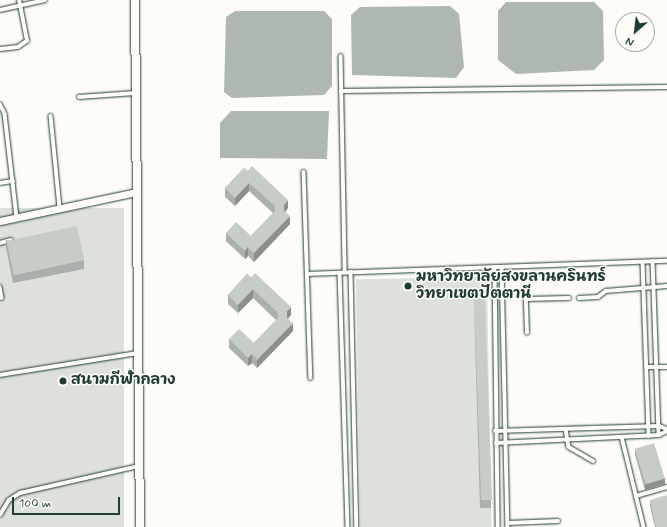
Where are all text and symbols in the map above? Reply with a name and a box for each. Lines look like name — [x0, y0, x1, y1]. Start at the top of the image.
north arrow — [615, 12, 655, 52]
text: N — [623, 34, 636, 50]
place label: มหาวิทยาลัยสงขลานครินทร์ วิทยาเขตปัตตานี — [416, 268, 606, 303]
marker: มหาวิทยาลัยสงขลานครินทร์ วิทยาเขตปัตตานี — [403, 281, 413, 291]
place label: สนามกีฬากลาง — [71, 372, 176, 390]
marker: สนามกีฬากลาง — [58, 376, 68, 386]
scale bar — [14, 489, 122, 515]
text: 100 m — [19, 496, 51, 512]

